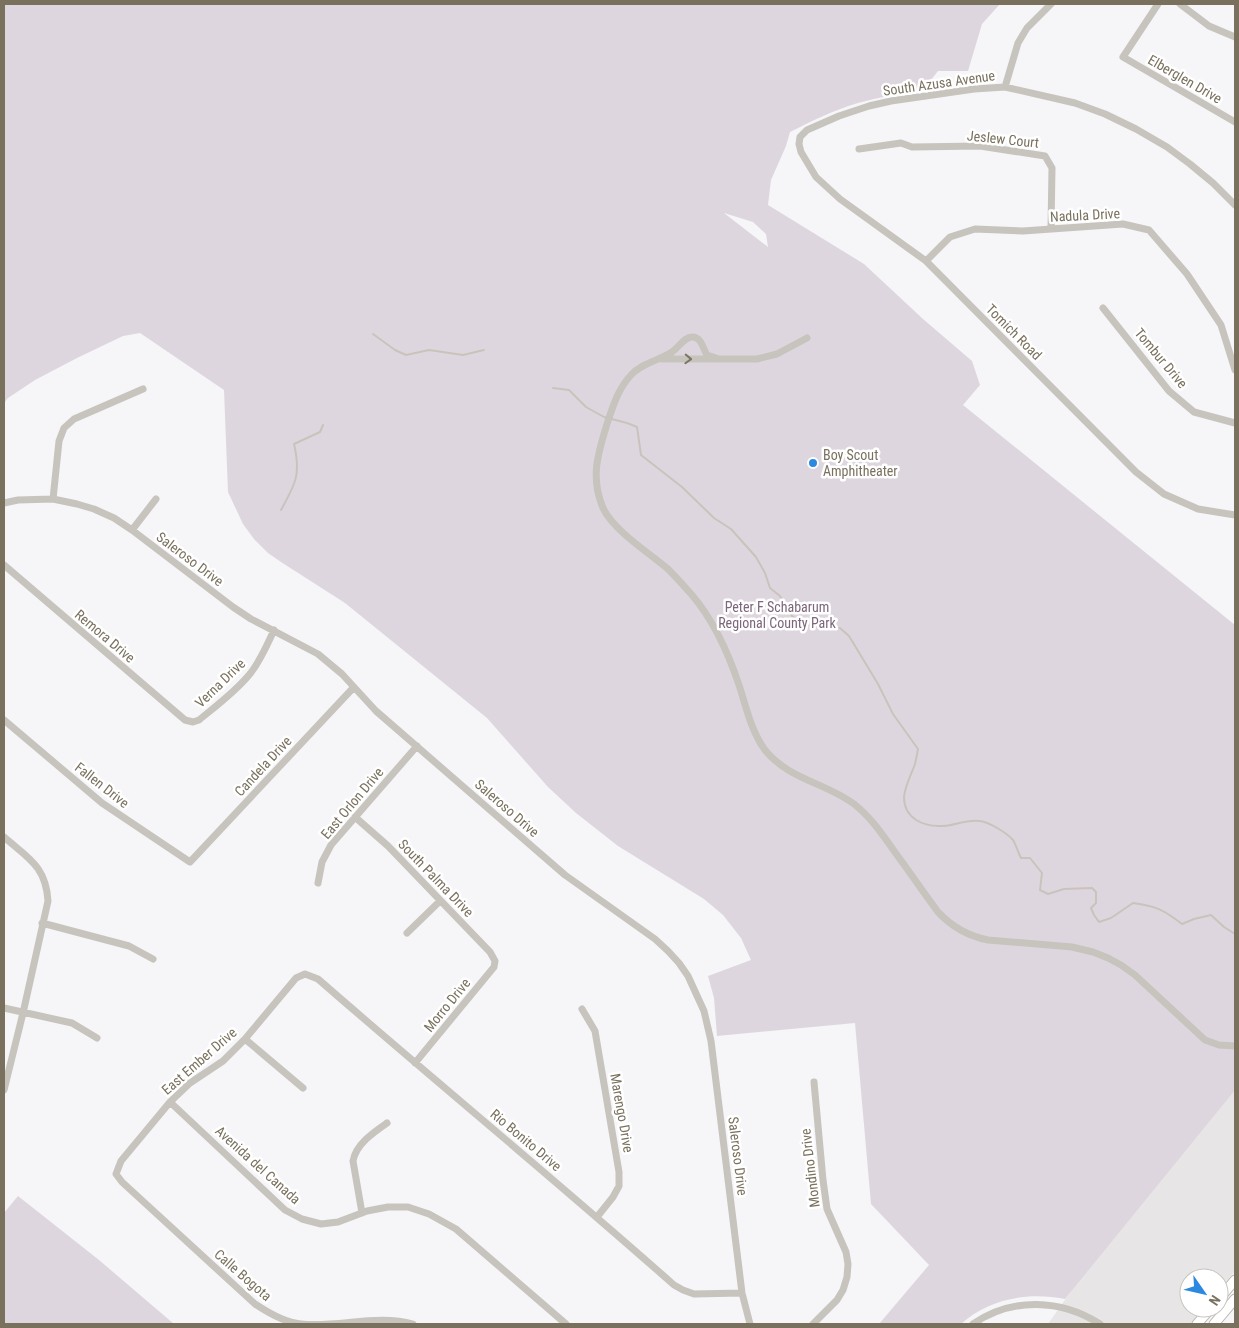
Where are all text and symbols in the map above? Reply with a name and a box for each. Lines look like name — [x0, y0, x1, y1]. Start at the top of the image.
street label: Elberglen Drive — [1145, 51, 1225, 107]
street label: South Azusa Avenue — [882, 67, 996, 99]
street label: Jeslew Court — [966, 127, 1040, 151]
street label: Nadula Drive — [1050, 205, 1121, 225]
street label: Tomich Road — [983, 301, 1045, 363]
street label: Tombur Drive — [1131, 325, 1191, 392]
one-way arrow — [684, 354, 692, 364]
place label: Boy Scout Amphitheater — [823, 447, 898, 479]
marker: Boy Scout Amphitheater — [807, 457, 819, 469]
street label: Saleroso Drive — [153, 529, 227, 590]
park label: Peter F Schabarum Regional County Park — [718, 599, 837, 631]
street label: Remora Drive — [72, 606, 139, 666]
street label: Verna Drive — [192, 655, 249, 711]
street label: Candela Drive — [231, 732, 295, 799]
street label: Fallen Drive — [72, 759, 133, 811]
street label: East Orlon Drive — [318, 764, 387, 842]
street label: Saleroso Drive — [472, 776, 543, 840]
street label: South Palma Drive — [395, 836, 477, 920]
street label: Morro Drive — [421, 975, 474, 1035]
street label: East Ember Drive — [158, 1024, 240, 1098]
street label: Marengo Drive — [607, 1072, 637, 1154]
street label: Rio Bonito Drive — [487, 1106, 565, 1175]
street label: Saleroso Drive — [725, 1116, 751, 1197]
street label: Avenida del Canada — [212, 1123, 304, 1207]
street label: Mondino Drive — [797, 1127, 823, 1208]
street label: Calle Bogota — [211, 1246, 275, 1304]
north arrow — [1179, 1268, 1229, 1318]
text: N — [1206, 1292, 1224, 1308]

